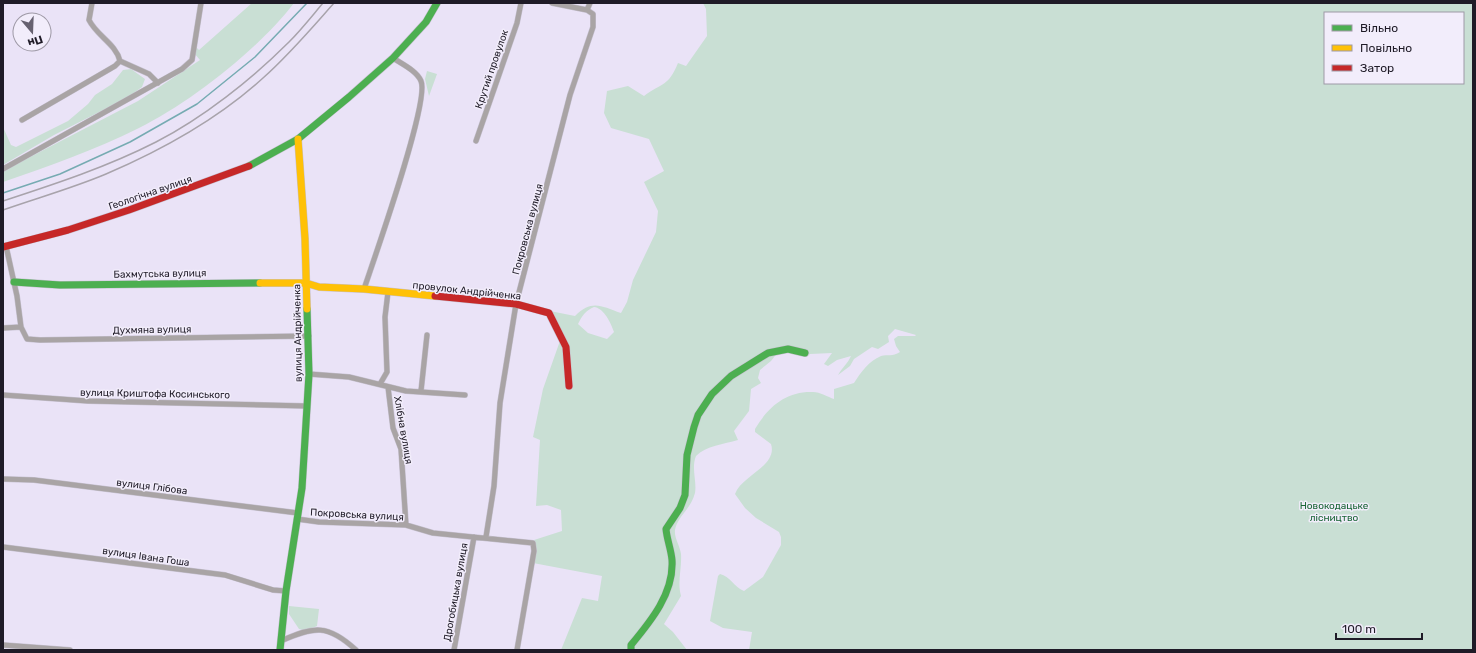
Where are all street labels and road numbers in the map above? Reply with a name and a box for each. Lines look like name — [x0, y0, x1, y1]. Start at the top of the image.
street label: Крутий провулок — [473, 28, 511, 110]
street label: Геологічна вулиця — [107, 173, 194, 213]
street label: Покровська вулиця — [510, 182, 546, 276]
street label: Бахмутська вулиця — [113, 267, 207, 281]
street label: провулок Андрійченка — [412, 279, 522, 303]
street label: вулиця Андрійченка — [291, 284, 305, 382]
street label: Духмяна вулиця — [113, 323, 191, 337]
street label: вулиця Криштофа Косинського — [80, 387, 230, 401]
street label: Хлібна вулиця — [391, 395, 415, 465]
street label: вулиця Глібова — [116, 477, 188, 497]
street label: Покровська вулиця — [310, 507, 404, 523]
street label: Дрогобицька вулиця — [441, 542, 471, 642]
street label: вулиця Івана Гоша — [102, 545, 190, 569]

